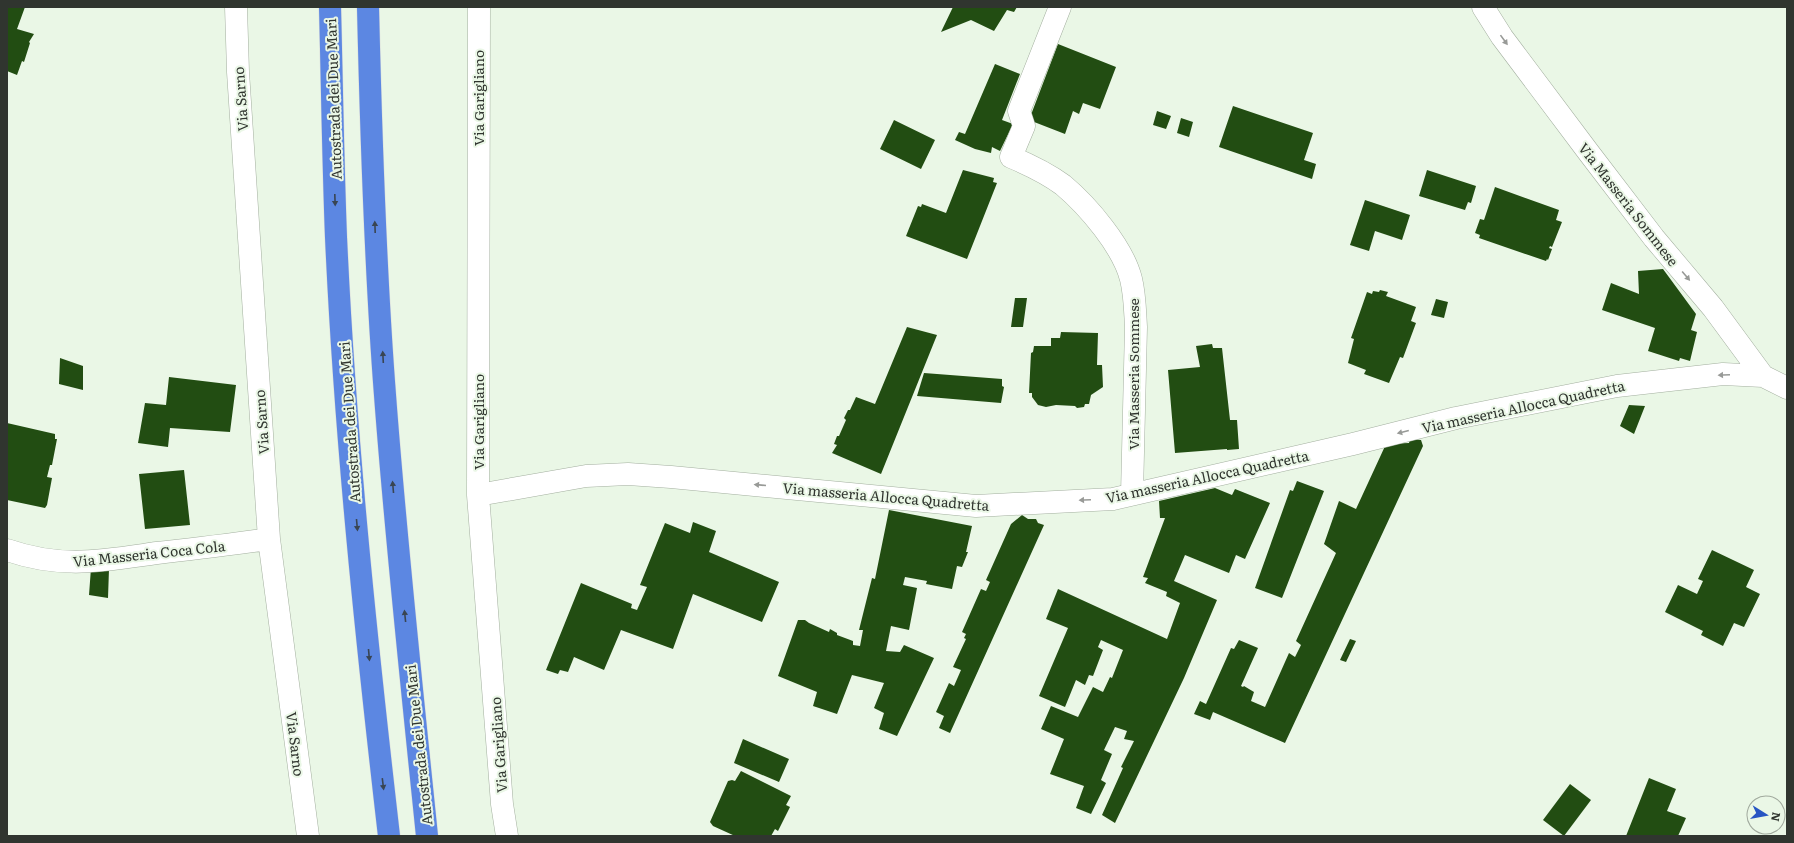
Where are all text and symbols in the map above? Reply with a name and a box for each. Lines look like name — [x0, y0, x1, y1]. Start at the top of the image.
street label: Autostrada dei Due Mari — [320, 18, 346, 180]
one-way arrow — [1500, 34, 1508, 45]
street label: Via Garigliano — [468, 50, 488, 146]
street label: Via Sarno — [228, 66, 252, 132]
street label: Via Masseria Sommese — [1574, 138, 1684, 270]
one-way arrow — [332, 194, 339, 206]
one-way arrow — [372, 221, 379, 233]
one-way arrow — [1681, 270, 1690, 281]
street label: Via Masseria Sommese — [1123, 298, 1143, 450]
street label: Autostrada dei Due Mari — [333, 340, 365, 503]
one-way arrow — [379, 351, 386, 363]
one-way arrow — [1717, 372, 1730, 378]
street label: Via Garigliano — [468, 374, 488, 470]
street label: Via masseria Allocca Quadretta — [1420, 375, 1627, 437]
street label: Via Sarno — [249, 389, 273, 455]
one-way arrow — [1397, 429, 1410, 435]
street label: Via masseria Allocca Quadretta — [1104, 445, 1311, 507]
street label: Via masseria Allocca Quadretta — [782, 477, 991, 515]
one-way arrow — [389, 481, 396, 493]
one-way arrow — [754, 482, 766, 488]
one-way arrow — [1079, 497, 1091, 504]
one-way arrow — [354, 519, 361, 531]
street label: Via Masseria Coca Cola — [72, 535, 227, 571]
one-way arrow — [401, 610, 408, 622]
one-way arrow — [366, 649, 372, 661]
street label: Autostrada dei Due Mari — [400, 663, 436, 826]
street label: Via Garigliano — [485, 696, 511, 794]
street label: Via Sarno — [282, 711, 310, 777]
one-way arrow — [380, 778, 386, 790]
north arrow — [1746, 795, 1786, 835]
text: N — [1768, 811, 1786, 823]

